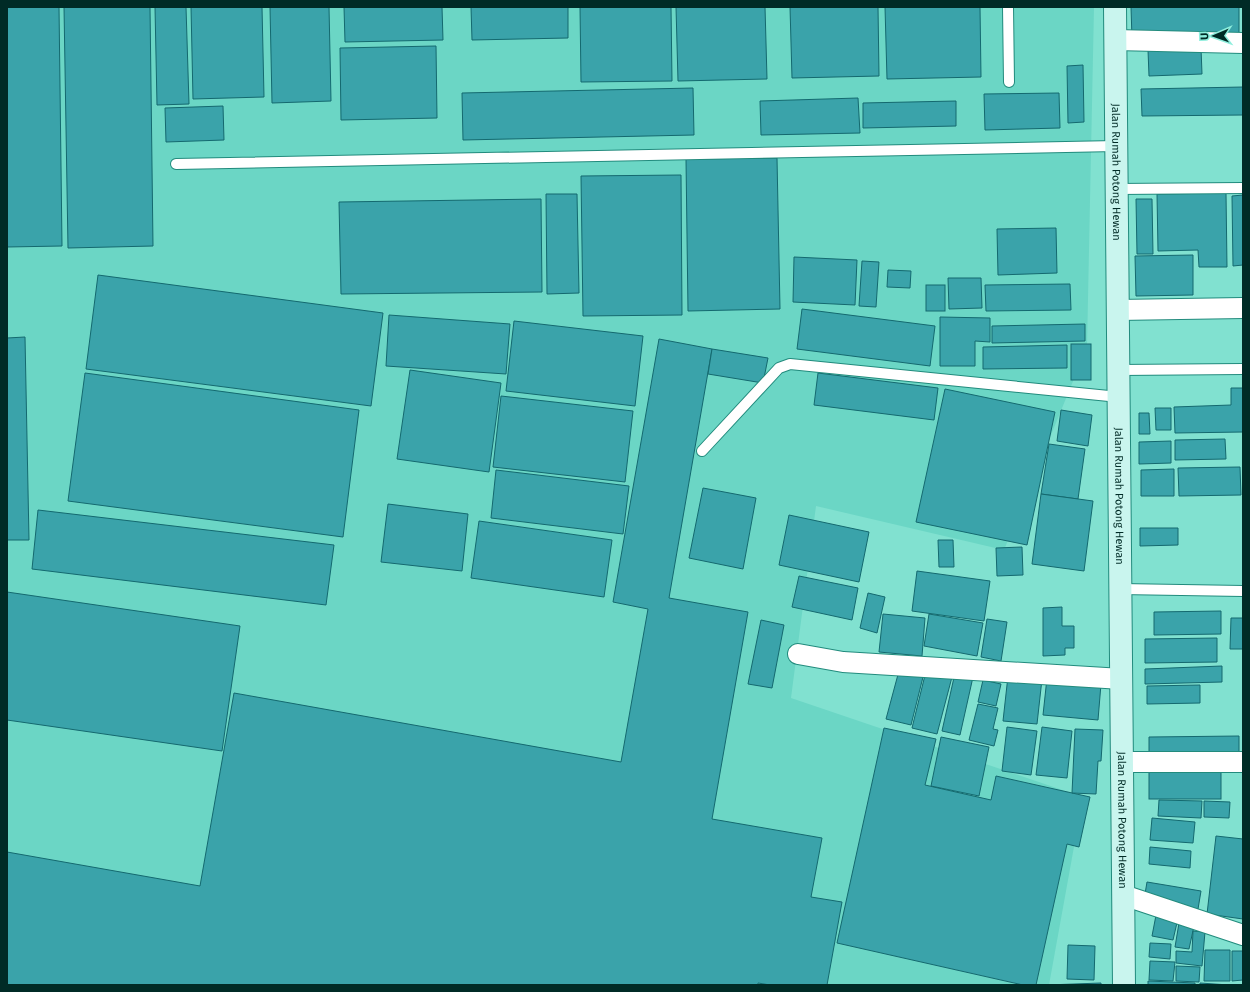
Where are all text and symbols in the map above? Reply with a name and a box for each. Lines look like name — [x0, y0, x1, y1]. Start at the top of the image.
north arrow — [1194, 16, 1234, 56]
text: U — [1198, 33, 1211, 40]
street label: Jalan Rumah Potong Hewan — [1109, 103, 1123, 241]
street label: Jalan Rumah Potong Hewan — [1112, 427, 1126, 565]
street label: Jalan Rumah Potong Hewan — [1115, 751, 1129, 889]

